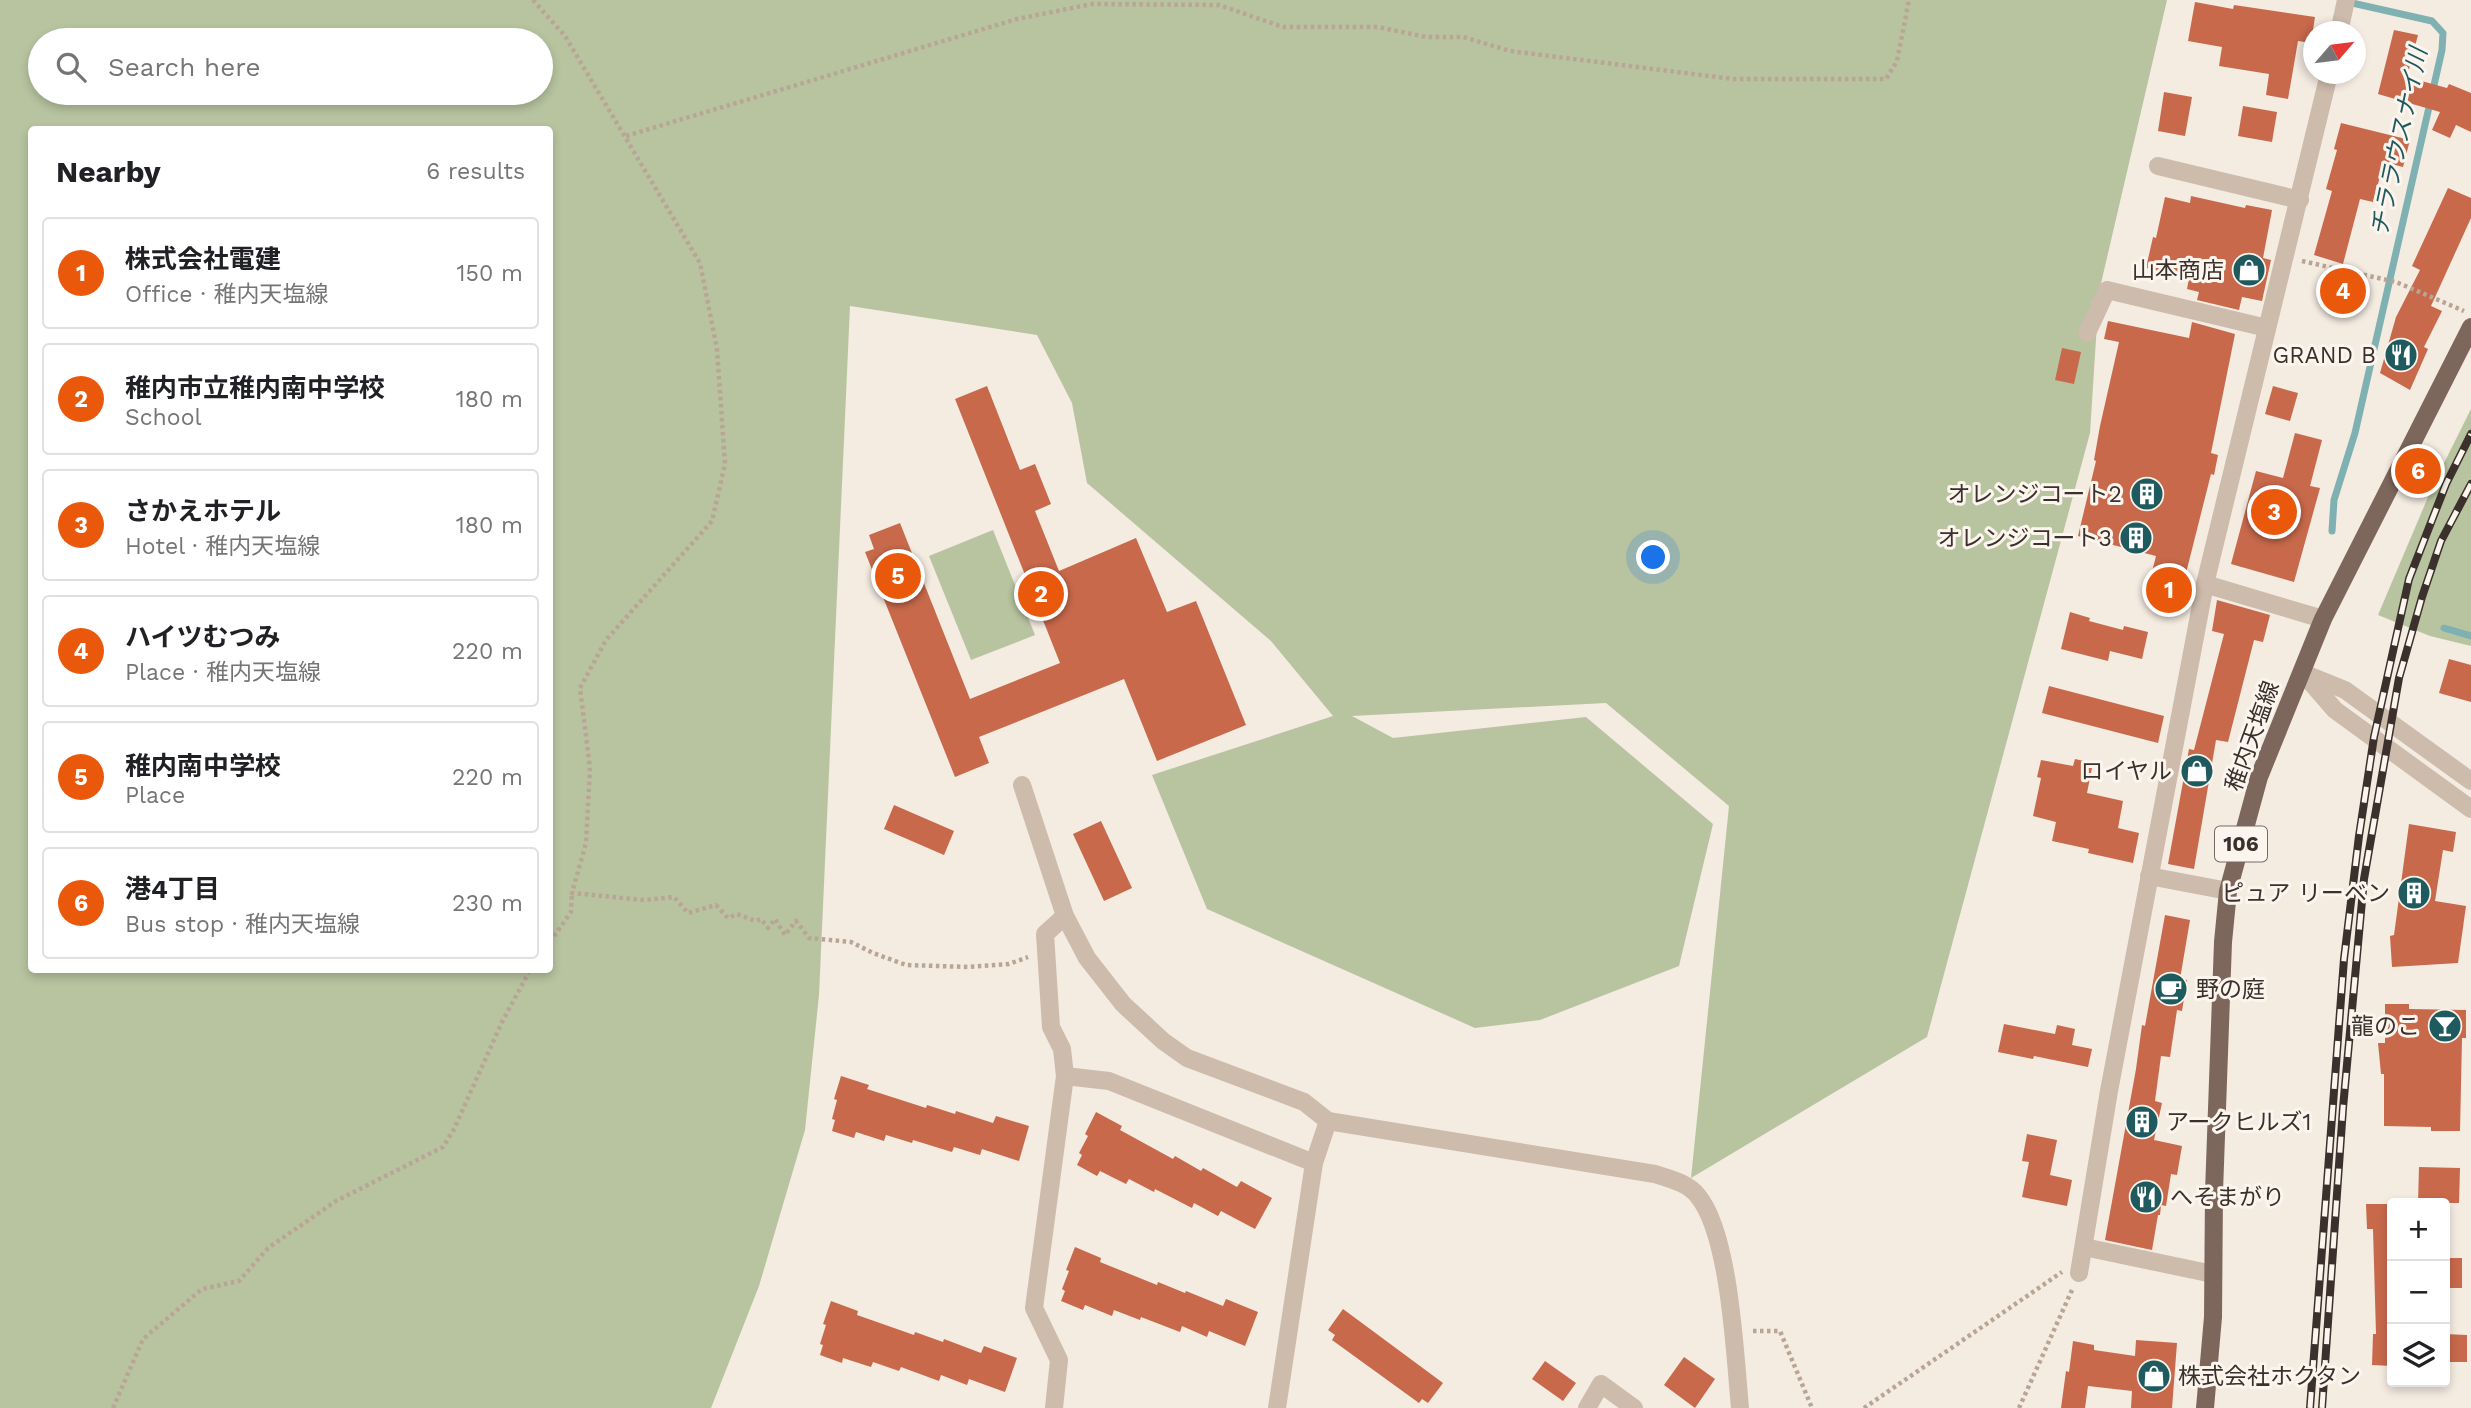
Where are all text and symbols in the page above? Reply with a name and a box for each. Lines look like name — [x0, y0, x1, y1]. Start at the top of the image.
north arrow — [2303, 21, 2366, 84]
search box — [28, 28, 553, 105]
water label: チララウスナイ川 — [2365, 42, 2433, 239]
icon: search — [52, 48, 90, 86]
text: Search here — [108, 52, 260, 82]
text: Nearby — [56, 154, 161, 189]
text: 6 results — [426, 158, 525, 185]
text: 株式会社電建 — [125, 244, 281, 274]
shop icon: 山本商店 — [2230, 251, 2268, 289]
place label: 山本商店 — [2132, 257, 2224, 284]
text: 1 — [76, 260, 86, 287]
text: 150 m — [457, 260, 523, 287]
pin: 4 — [2320, 265, 2366, 317]
text: Office · 稚内天塩線 — [125, 281, 328, 308]
restaurant icon: GRAND B — [2382, 336, 2420, 374]
place label: GRAND B — [2273, 342, 2376, 369]
text: 稚内市立稚内南中学校 — [125, 373, 385, 403]
text: 2 — [74, 386, 88, 413]
text: 180 m — [456, 386, 523, 413]
text: School — [125, 404, 202, 431]
pin: 6 — [2395, 445, 2441, 497]
building icon: オレンジコート2 — [2128, 475, 2166, 513]
place label: オレンジコート2 — [1948, 481, 2122, 508]
pin: 3 — [2251, 486, 2297, 538]
text: さかえホテル — [125, 496, 281, 526]
text: 3 — [74, 512, 88, 539]
text: 180 m — [456, 512, 523, 539]
building icon: オレンジコート3 — [2117, 519, 2155, 557]
place label: オレンジコート3 — [1938, 525, 2112, 552]
text: Hotel · 稚内天塩線 — [125, 533, 320, 560]
your location — [1636, 540, 1670, 574]
pin: 5 — [875, 550, 921, 602]
pin: 1 — [2146, 564, 2192, 616]
pin: 2 — [1018, 568, 1064, 620]
text: ハイツむつみ — [125, 622, 280, 652]
text: 4 — [74, 638, 88, 665]
text: 220 m — [452, 638, 523, 665]
text: Place · 稚内天塩線 — [125, 659, 321, 686]
street label: 稚内天塩線 — [2220, 678, 2285, 795]
text: 稚内南中学校 — [125, 751, 281, 781]
shop icon: ロイヤル — [2178, 752, 2216, 790]
place label: ロイヤル — [2081, 758, 2172, 785]
text: 5 — [74, 764, 88, 791]
text: 220 m — [452, 764, 523, 791]
text: Place — [125, 782, 185, 809]
road number: 106 — [2215, 826, 2267, 862]
text: 港4丁目 — [125, 874, 220, 904]
building icon: ピュア リーベン — [2395, 874, 2433, 912]
place label: ピュア リーベン — [2222, 880, 2390, 907]
text: 6 — [74, 890, 88, 917]
text: 230 m — [452, 890, 523, 917]
text: Bus stop · 稚内天塩線 — [125, 911, 360, 938]
cafe icon: 野の庭 — [2152, 970, 2190, 1008]
place label: 野の庭 — [2196, 976, 2265, 1003]
bar icon: 龍のこ — [2426, 1007, 2464, 1045]
place label: 龍のこ — [2351, 1013, 2420, 1040]
building icon: アークヒルズ1 — [2123, 1103, 2161, 1141]
place label: アークヒルズ1 — [2166, 1109, 2312, 1136]
restaurant icon: へそまがり — [2127, 1178, 2165, 1216]
place label: へそまがり — [2170, 1184, 2285, 1211]
map controls — [2387, 1198, 2450, 1387]
button: + — [2387, 1198, 2450, 1261]
button: − — [2387, 1261, 2450, 1324]
button: layers — [2387, 1324, 2450, 1387]
shop icon: 株式会社ホクタン — [2135, 1357, 2173, 1395]
place label: 株式会社ホクタン — [2178, 1363, 2361, 1390]

